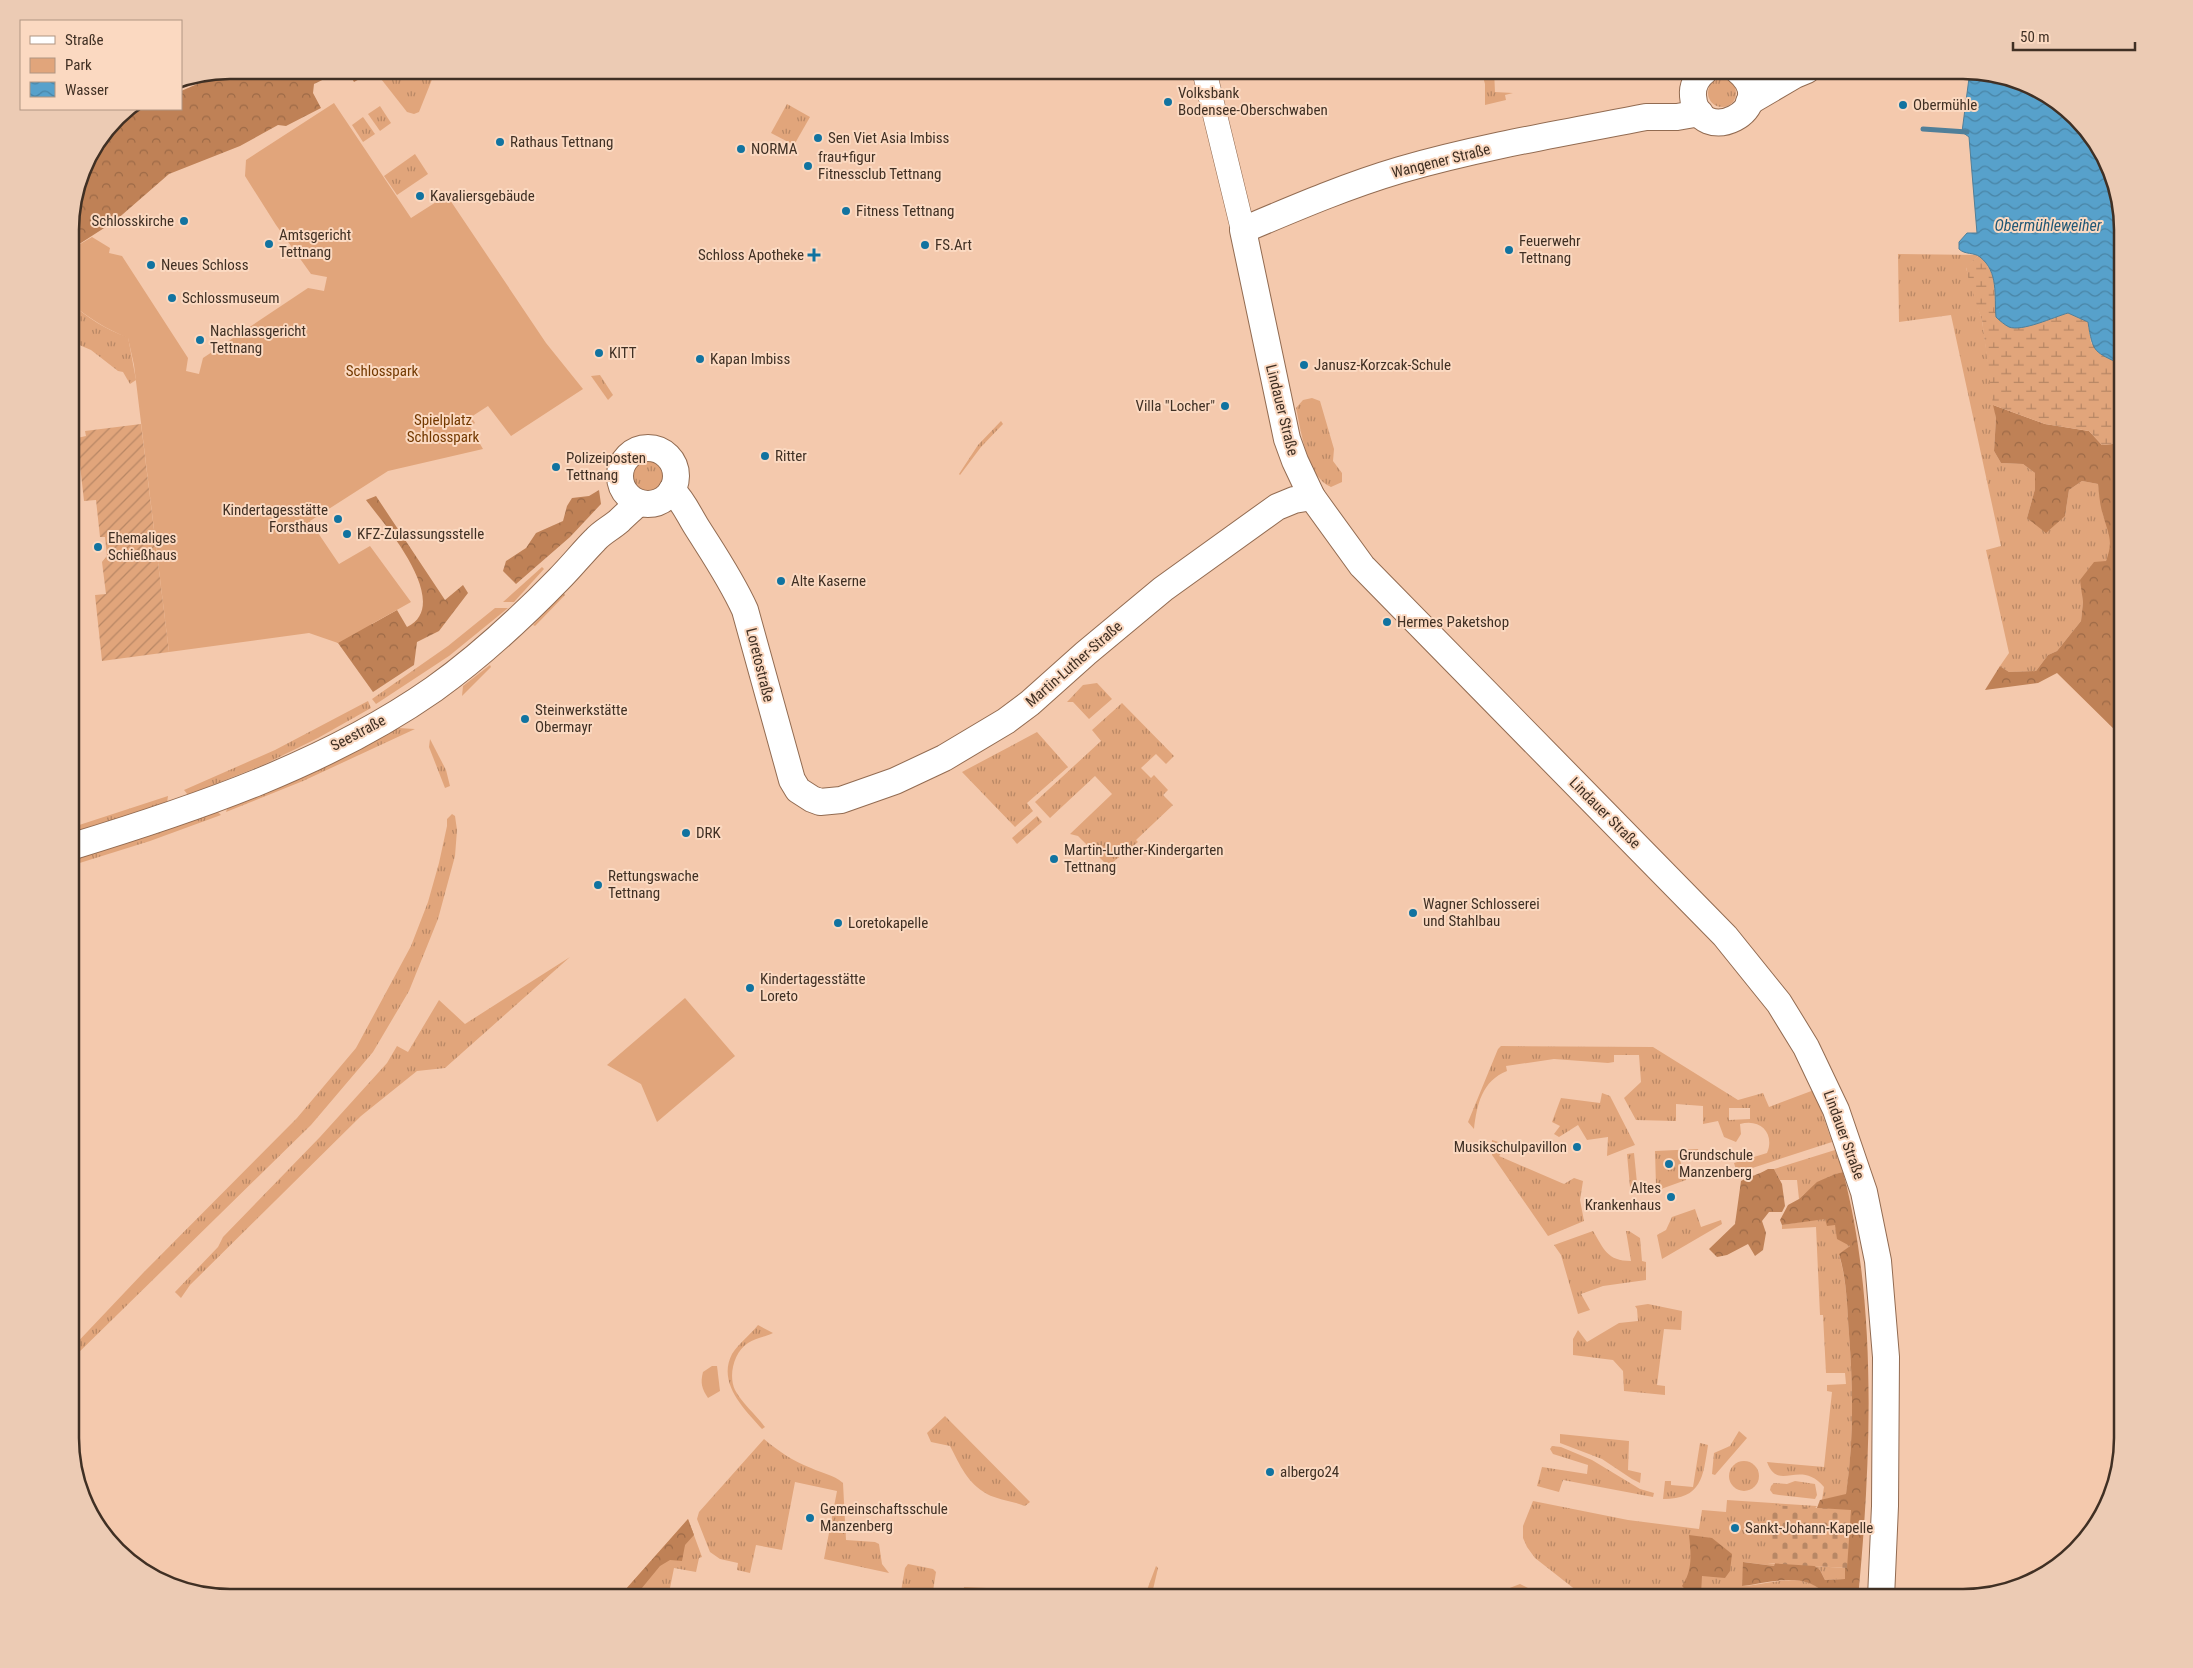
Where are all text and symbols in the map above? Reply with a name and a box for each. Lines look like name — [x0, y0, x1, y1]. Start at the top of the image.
legend — [20, 20, 182, 110]
scale bar — [2013, 20, 2136, 52]
text: 50 m — [2020, 28, 2050, 46]
text: Straße — [65, 31, 104, 49]
text: Park — [65, 56, 92, 74]
text: Wasser — [65, 81, 109, 99]
place label: Volksbank Bodensee-Oberschwaben — [1178, 84, 1328, 119]
marker: Volksbank Bodensee-Oberschwaben — [1162, 96, 1174, 108]
place label: Obermühle — [1913, 96, 1977, 114]
marker: Obermühle — [1897, 99, 1909, 111]
place label: Sen Viet Asia Imbiss — [828, 129, 950, 147]
marker: Sen Viet Asia Imbiss — [812, 132, 824, 144]
place label: Rathaus Tettnang — [510, 133, 613, 151]
marker: Rathaus Tettnang — [494, 136, 506, 148]
place label: NORMA — [751, 140, 798, 158]
street label: Wangener Straße — [1390, 140, 1492, 182]
marker: NORMA — [735, 143, 747, 155]
place label: frau+figur Fitnessclub Tettnang — [818, 148, 941, 183]
marker: frau+figur Fitnessclub Tettnang — [802, 160, 814, 172]
place label: Kavaliersgebäude — [430, 187, 535, 205]
marker: Kavaliersgebäude — [414, 190, 426, 202]
place label: Fitness Tettnang — [856, 202, 954, 220]
marker: Fitness Tettnang — [840, 205, 852, 217]
place label: Schlosskirche — [92, 212, 174, 230]
marker: Schlosskirche — [178, 215, 190, 227]
water label: Obermühleweiher — [1995, 216, 2103, 235]
place label: Amtsgericht Tettnang — [279, 226, 351, 261]
place label: Feuerwehr Tettnang — [1519, 232, 1581, 267]
place label: FS.Art — [935, 236, 972, 254]
marker: Amtsgericht Tettnang — [263, 238, 275, 250]
marker: FS.Art — [919, 239, 931, 251]
marker: Feuerwehr Tettnang — [1503, 244, 1515, 256]
place label: Schloss Apotheke — [698, 246, 804, 264]
marker: Schloss Apotheke — [808, 249, 820, 261]
place label: Neues Schloss — [161, 256, 249, 274]
marker: Neues Schloss — [145, 259, 157, 271]
place label: Schlossmuseum — [182, 289, 280, 307]
marker: Schlossmuseum — [166, 292, 178, 304]
place label: Nachlassgericht Tettnang — [210, 322, 306, 357]
marker: Nachlassgericht Tettnang — [194, 334, 206, 346]
place label: KITT — [609, 344, 637, 362]
marker: KITT — [593, 347, 605, 359]
place label: Kapan Imbiss — [710, 350, 790, 368]
marker: Kapan Imbiss — [694, 353, 706, 365]
place label: Janusz-Korzcak-Schule — [1314, 356, 1451, 374]
marker: Janusz-Korzcak-Schule — [1298, 359, 1310, 371]
park label: Schlosspark — [346, 362, 418, 380]
street label: Lindauer Straße — [1262, 363, 1302, 457]
place label: Villa "Locher" — [1135, 397, 1215, 415]
marker: Villa "Locher" — [1219, 400, 1231, 412]
park label: Spielplatz Schlosspark — [407, 411, 479, 446]
place label: Ritter — [775, 447, 807, 465]
place label: Polizeiposten Tettnang — [566, 449, 646, 484]
marker: Ritter — [759, 450, 771, 462]
marker: Polizeiposten Tettnang — [550, 461, 562, 473]
place label: Kindertagesstätte Forsthaus — [222, 501, 328, 536]
marker: Kindertagesstätte Forsthaus — [332, 513, 344, 525]
place label: KFZ-Zulassungsstelle — [357, 525, 484, 543]
marker: KFZ-Zulassungsstelle — [341, 528, 353, 540]
place label: Ehemaliges Schießhaus — [108, 529, 177, 564]
marker: Ehemaliges Schießhaus — [92, 541, 104, 553]
place label: Alte Kaserne — [791, 572, 866, 590]
marker: Alte Kaserne — [775, 575, 787, 587]
place label: Hermes Paketshop — [1397, 613, 1509, 631]
marker: Hermes Paketshop — [1381, 616, 1393, 628]
street label: Martin-Luther-Straße — [1022, 617, 1126, 711]
street label: Loretostraße — [742, 626, 778, 704]
place label: Steinwerkstätte Obermayr — [535, 701, 627, 736]
street label: Seestraße — [328, 711, 388, 755]
marker: Steinwerkstätte Obermayr — [519, 713, 531, 725]
street label: Lindauer Straße — [1566, 774, 1644, 852]
place label: DRK — [696, 824, 722, 842]
marker: DRK — [680, 827, 692, 839]
place label: Martin-Luther-Kindergarten Tettnang — [1064, 841, 1223, 876]
marker: Martin-Luther-Kindergarten Tettnang — [1048, 853, 1060, 865]
place label: Rettungswache Tettnang — [608, 867, 699, 902]
marker: Rettungswache Tettnang — [592, 879, 604, 891]
place label: Wagner Schlosserei und Stahlbau — [1423, 895, 1540, 930]
marker: Wagner Schlosserei und Stahlbau — [1407, 907, 1419, 919]
place label: Loretokapelle — [848, 914, 928, 932]
marker: Loretokapelle — [832, 917, 844, 929]
place label: Kindertagesstätte Loreto — [760, 970, 866, 1005]
marker: Kindertagesstätte Loreto — [744, 982, 756, 994]
street label: Lindauer Straße — [1820, 1088, 1868, 1182]
place label: Musikschulpavillon — [1454, 1138, 1567, 1156]
marker: Musikschulpavillon — [1571, 1141, 1583, 1153]
place label: Grundschule Manzenberg — [1679, 1146, 1753, 1181]
marker: Grundschule Manzenberg — [1663, 1158, 1675, 1170]
place label: Altes Krankenhaus — [1585, 1179, 1661, 1214]
marker: Altes Krankenhaus — [1665, 1191, 1677, 1203]
place label: albergo24 — [1280, 1463, 1339, 1481]
marker: albergo24 — [1264, 1466, 1276, 1478]
place label: Gemeinschaftsschule Manzenberg — [820, 1500, 948, 1535]
marker: Gemeinschaftsschule Manzenberg — [804, 1512, 816, 1524]
place label: Sankt-Johann-Kapelle — [1745, 1519, 1873, 1537]
marker: Sankt-Johann-Kapelle — [1729, 1522, 1741, 1534]

